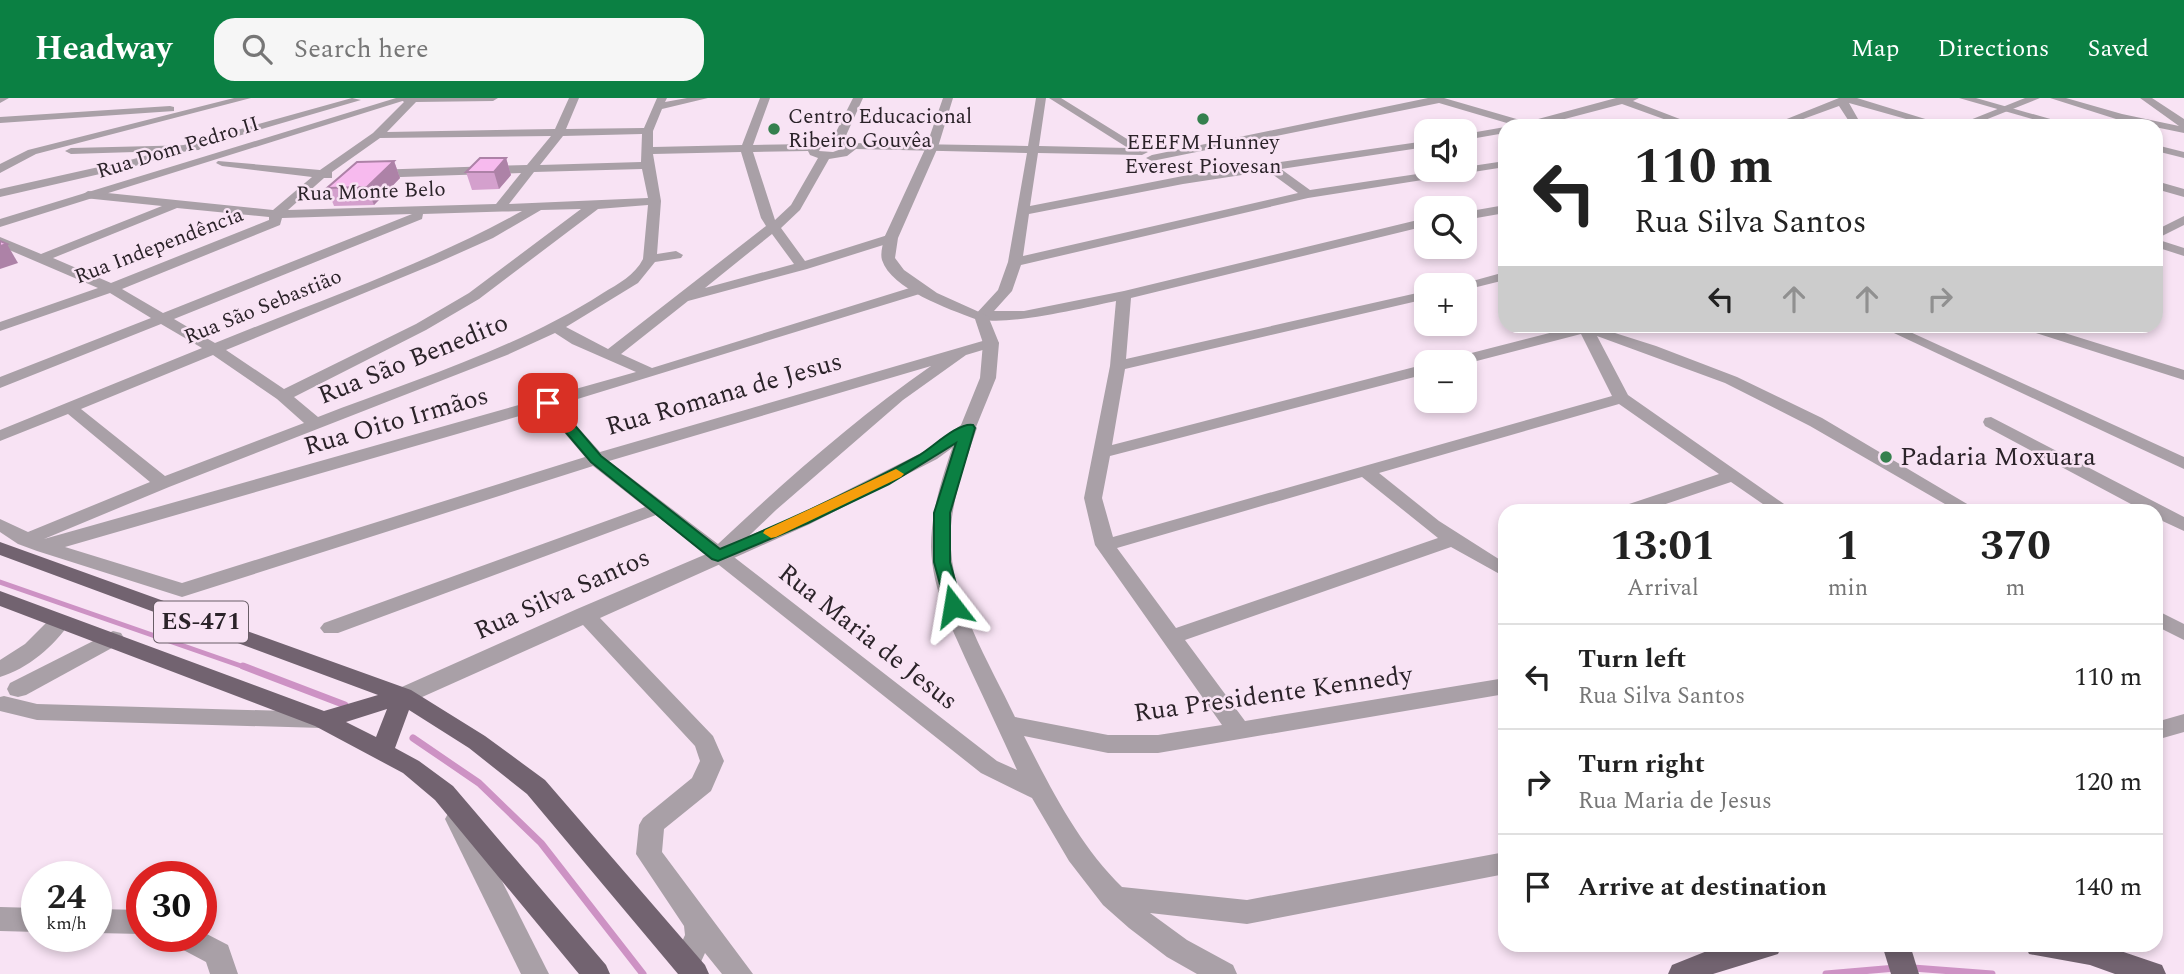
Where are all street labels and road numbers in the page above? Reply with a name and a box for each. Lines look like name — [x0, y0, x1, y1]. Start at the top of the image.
street label: Rua Dom Pedro II — [93, 108, 263, 188]
street label: Rua Monte Belo — [296, 173, 446, 211]
street label: Rua Independência — [70, 199, 249, 293]
street label: Rua São Sebastião — [179, 261, 347, 353]
street label: Rua São Benedito — [312, 303, 514, 415]
street label: Rua Romana de Jesus — [601, 341, 847, 447]
street label: Rua Oito Irmãos — [299, 376, 493, 466]
street label: Rua Silva Santos — [468, 537, 656, 651]
street label: Rua Maria de Jesus — [769, 554, 967, 720]
road number: ES-471 — [154, 602, 248, 642]
street label: Rua Presidente Kennedy — [1131, 654, 1416, 733]

